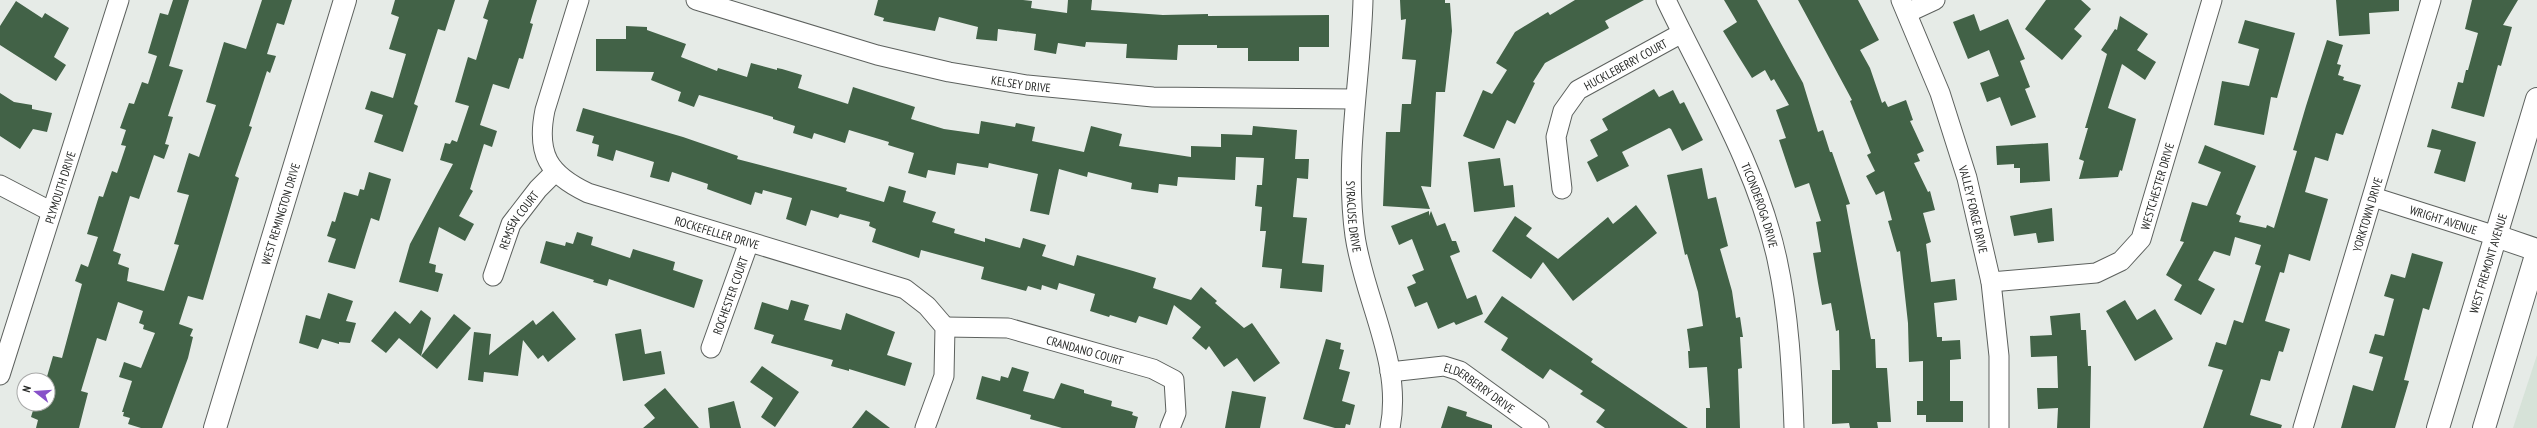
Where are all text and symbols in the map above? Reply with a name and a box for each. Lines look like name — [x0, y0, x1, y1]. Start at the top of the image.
street label: HUCKLEBERRY COURT — [1581, 35, 1670, 93]
street label: KELSEY DRIVE — [990, 72, 1051, 95]
street label: WESTCHESTER DRIVE — [2137, 141, 2177, 231]
street label: PLYMOUTH DRIVE — [41, 149, 78, 225]
street label: TICONDEROGA DRIVE — [1739, 160, 1782, 249]
street label: WEST REMINGTON DRIVE — [258, 161, 303, 266]
street label: VALLEY FORGE DRIVE — [1956, 162, 1992, 255]
street label: YORKTOWN DRIVE — [2349, 175, 2385, 253]
street label: SYRACUSE DRIVE — [1344, 181, 1365, 253]
street label: REMSEN COURT — [495, 187, 542, 251]
street label: WRIGHT AVENUE — [2408, 202, 2479, 237]
street label: ROCKEFELLER DRIVE — [673, 212, 761, 252]
street label: WEST FREMONT AVENUE — [2465, 212, 2510, 315]
street label: ROCHESTER COURT — [709, 254, 751, 336]
street label: CRANDANO COURT — [1045, 332, 1126, 368]
street label: ELDERBERRY DRIVE — [1442, 359, 1518, 416]
north arrow — [16, 372, 56, 412]
text: N — [19, 384, 34, 394]

